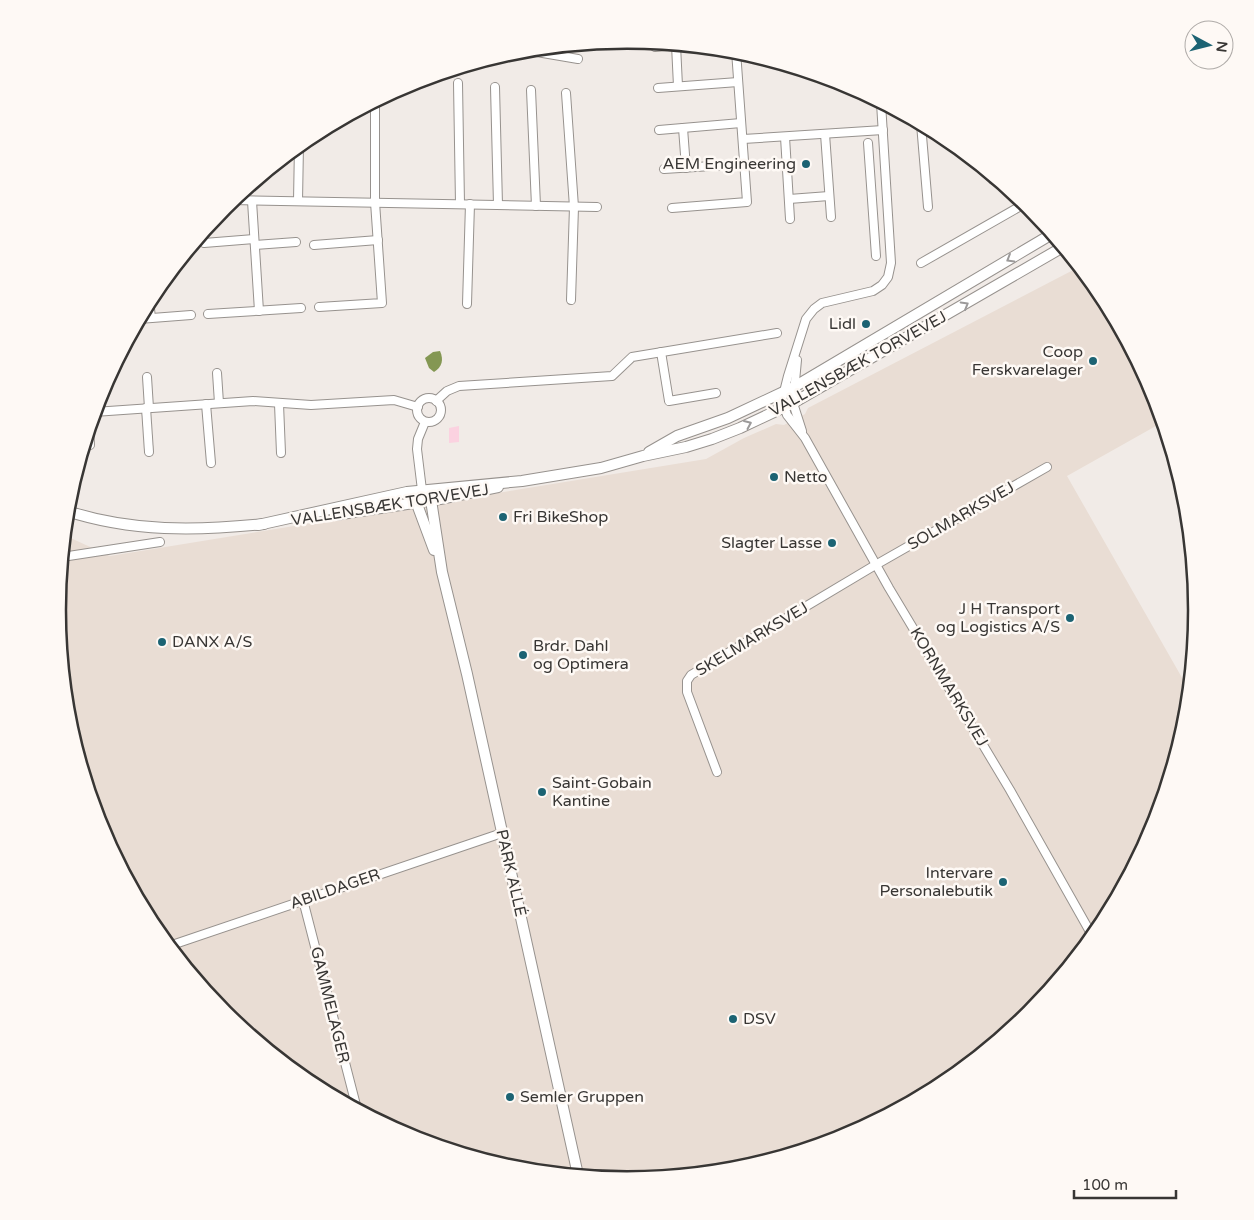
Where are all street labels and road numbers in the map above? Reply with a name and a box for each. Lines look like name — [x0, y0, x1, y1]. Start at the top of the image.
street label: VALLENSBÆK TORVEVEJ — [766, 307, 950, 421]
street label: SOLMARKSVEJ — [904, 477, 1018, 555]
street label: VALLENSBÆK TORVEVEJ — [290, 479, 490, 531]
street label: SKELMARKSVEJ — [692, 597, 812, 681]
street label: KORNMARKSVEJ — [906, 624, 992, 750]
street label: PARK ALLÉ — [491, 827, 531, 919]
street label: ABILDAGER — [287, 864, 383, 914]
street label: GAMMELAGER — [306, 945, 354, 1065]

